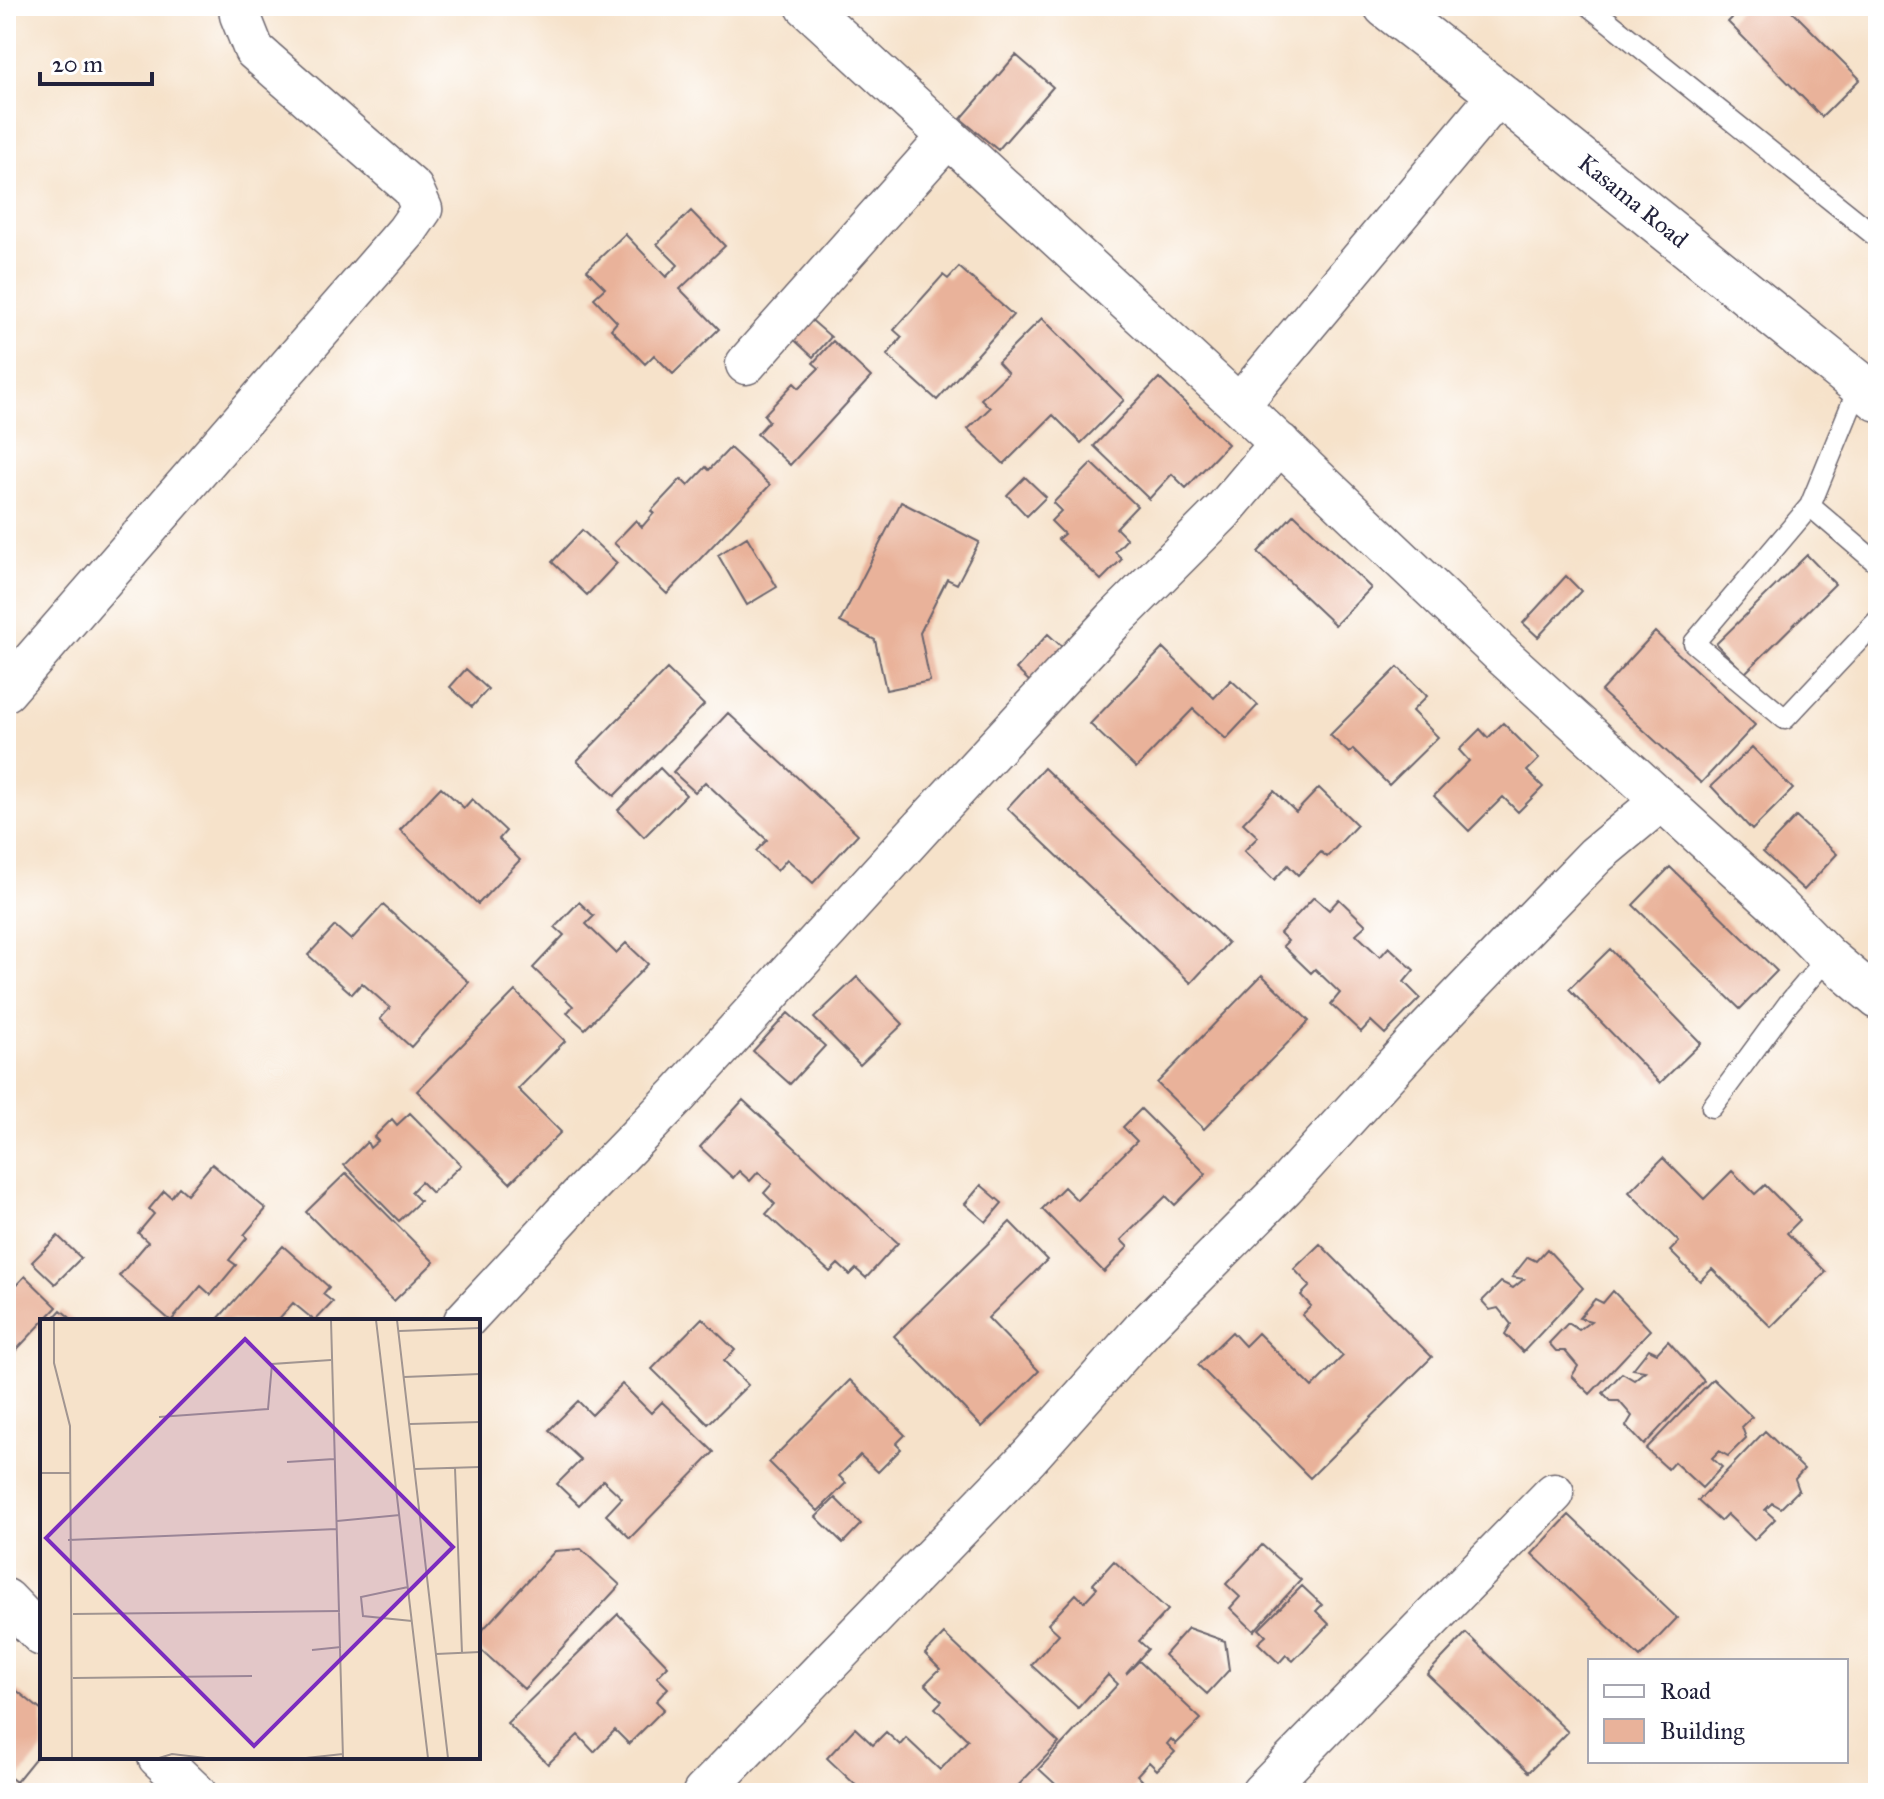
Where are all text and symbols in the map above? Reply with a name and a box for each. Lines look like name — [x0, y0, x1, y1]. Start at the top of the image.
scale bar — [40, 36, 152, 86]
text: 20 m — [52, 49, 103, 79]
street label: Kasama Road — [1572, 148, 1694, 254]
inset map — [40, 1319, 480, 1759]
legend — [1588, 1659, 1848, 1763]
text: Road — [1660, 1676, 1711, 1706]
text: Building — [1660, 1716, 1745, 1746]

